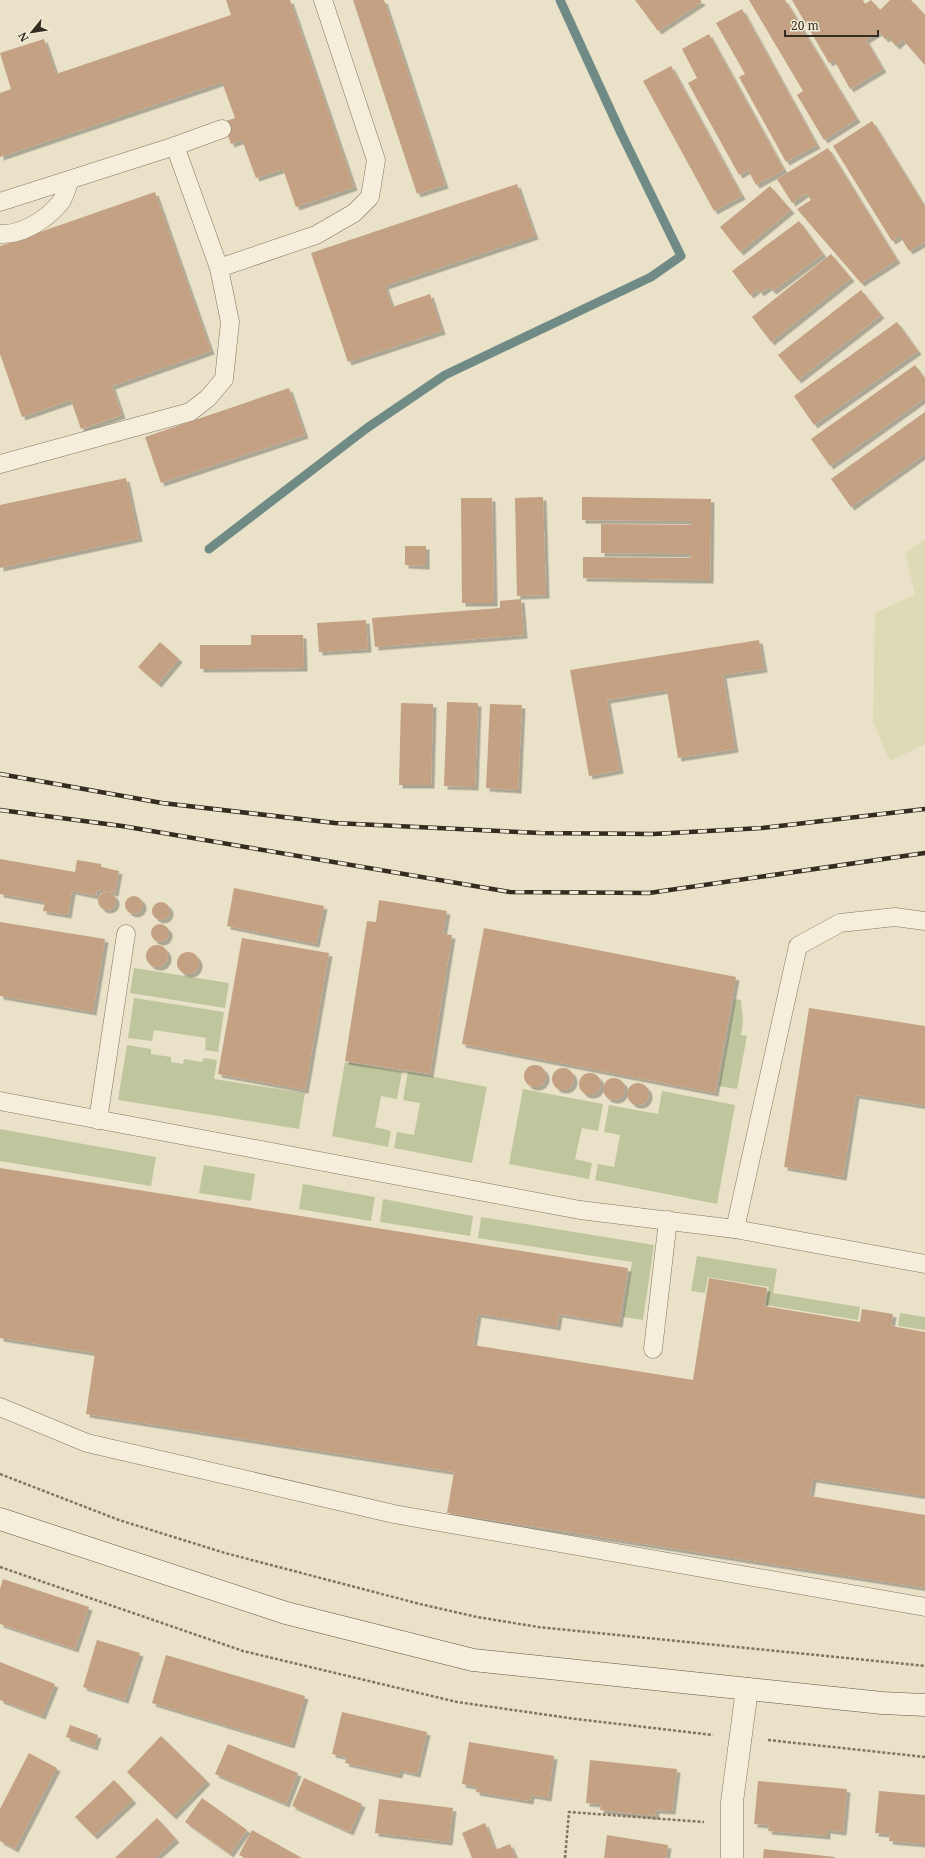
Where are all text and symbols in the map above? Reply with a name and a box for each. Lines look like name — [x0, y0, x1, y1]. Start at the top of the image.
north arrow — [12, 12, 52, 52]
scale bar — [785, 12, 878, 38]
text: 20 m — [791, 17, 819, 34]
text: N — [14, 29, 32, 45]

